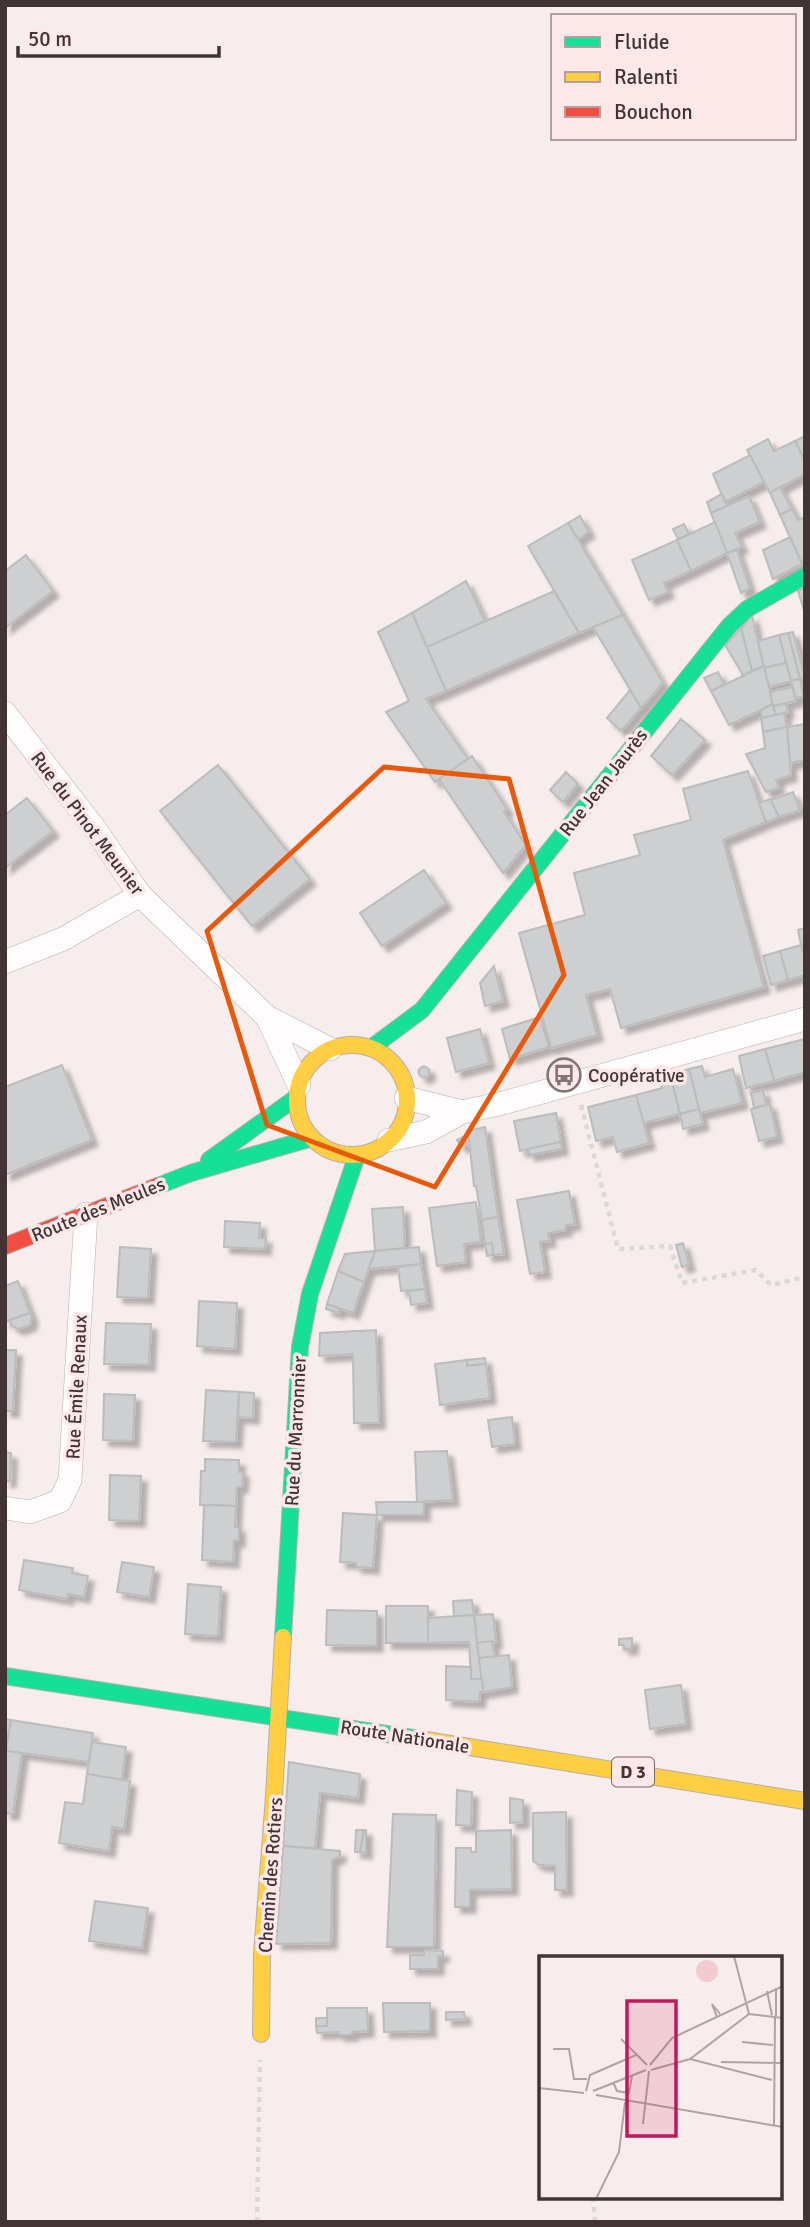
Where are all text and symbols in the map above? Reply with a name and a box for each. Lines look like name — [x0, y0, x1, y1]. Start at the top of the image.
scale bar — [18, 14, 219, 58]
legend — [551, 14, 796, 140]
text: 50 m — [28, 26, 72, 52]
text: Fluide — [614, 29, 670, 55]
text: Ralenti — [614, 64, 678, 90]
text: Bouchon — [614, 99, 693, 125]
street label: Rue Jean Jaurès — [554, 724, 653, 841]
street label: Rue du Pinot Meunier — [25, 747, 149, 900]
bus stop icon: Coopérative — [545, 1056, 583, 1094]
place label: Coopérative — [588, 1064, 685, 1088]
street label: Route des Meules — [28, 1172, 169, 1248]
street label: Rue Émile Renaux — [61, 1314, 93, 1460]
street label: Rue du Marronnier — [280, 1355, 312, 1507]
street label: Route Nationale — [338, 1715, 471, 1759]
road number: D 3 — [612, 1758, 654, 1786]
street label: Chemin des Rotiers — [254, 1796, 288, 1954]
inset map — [539, 1956, 782, 2199]

